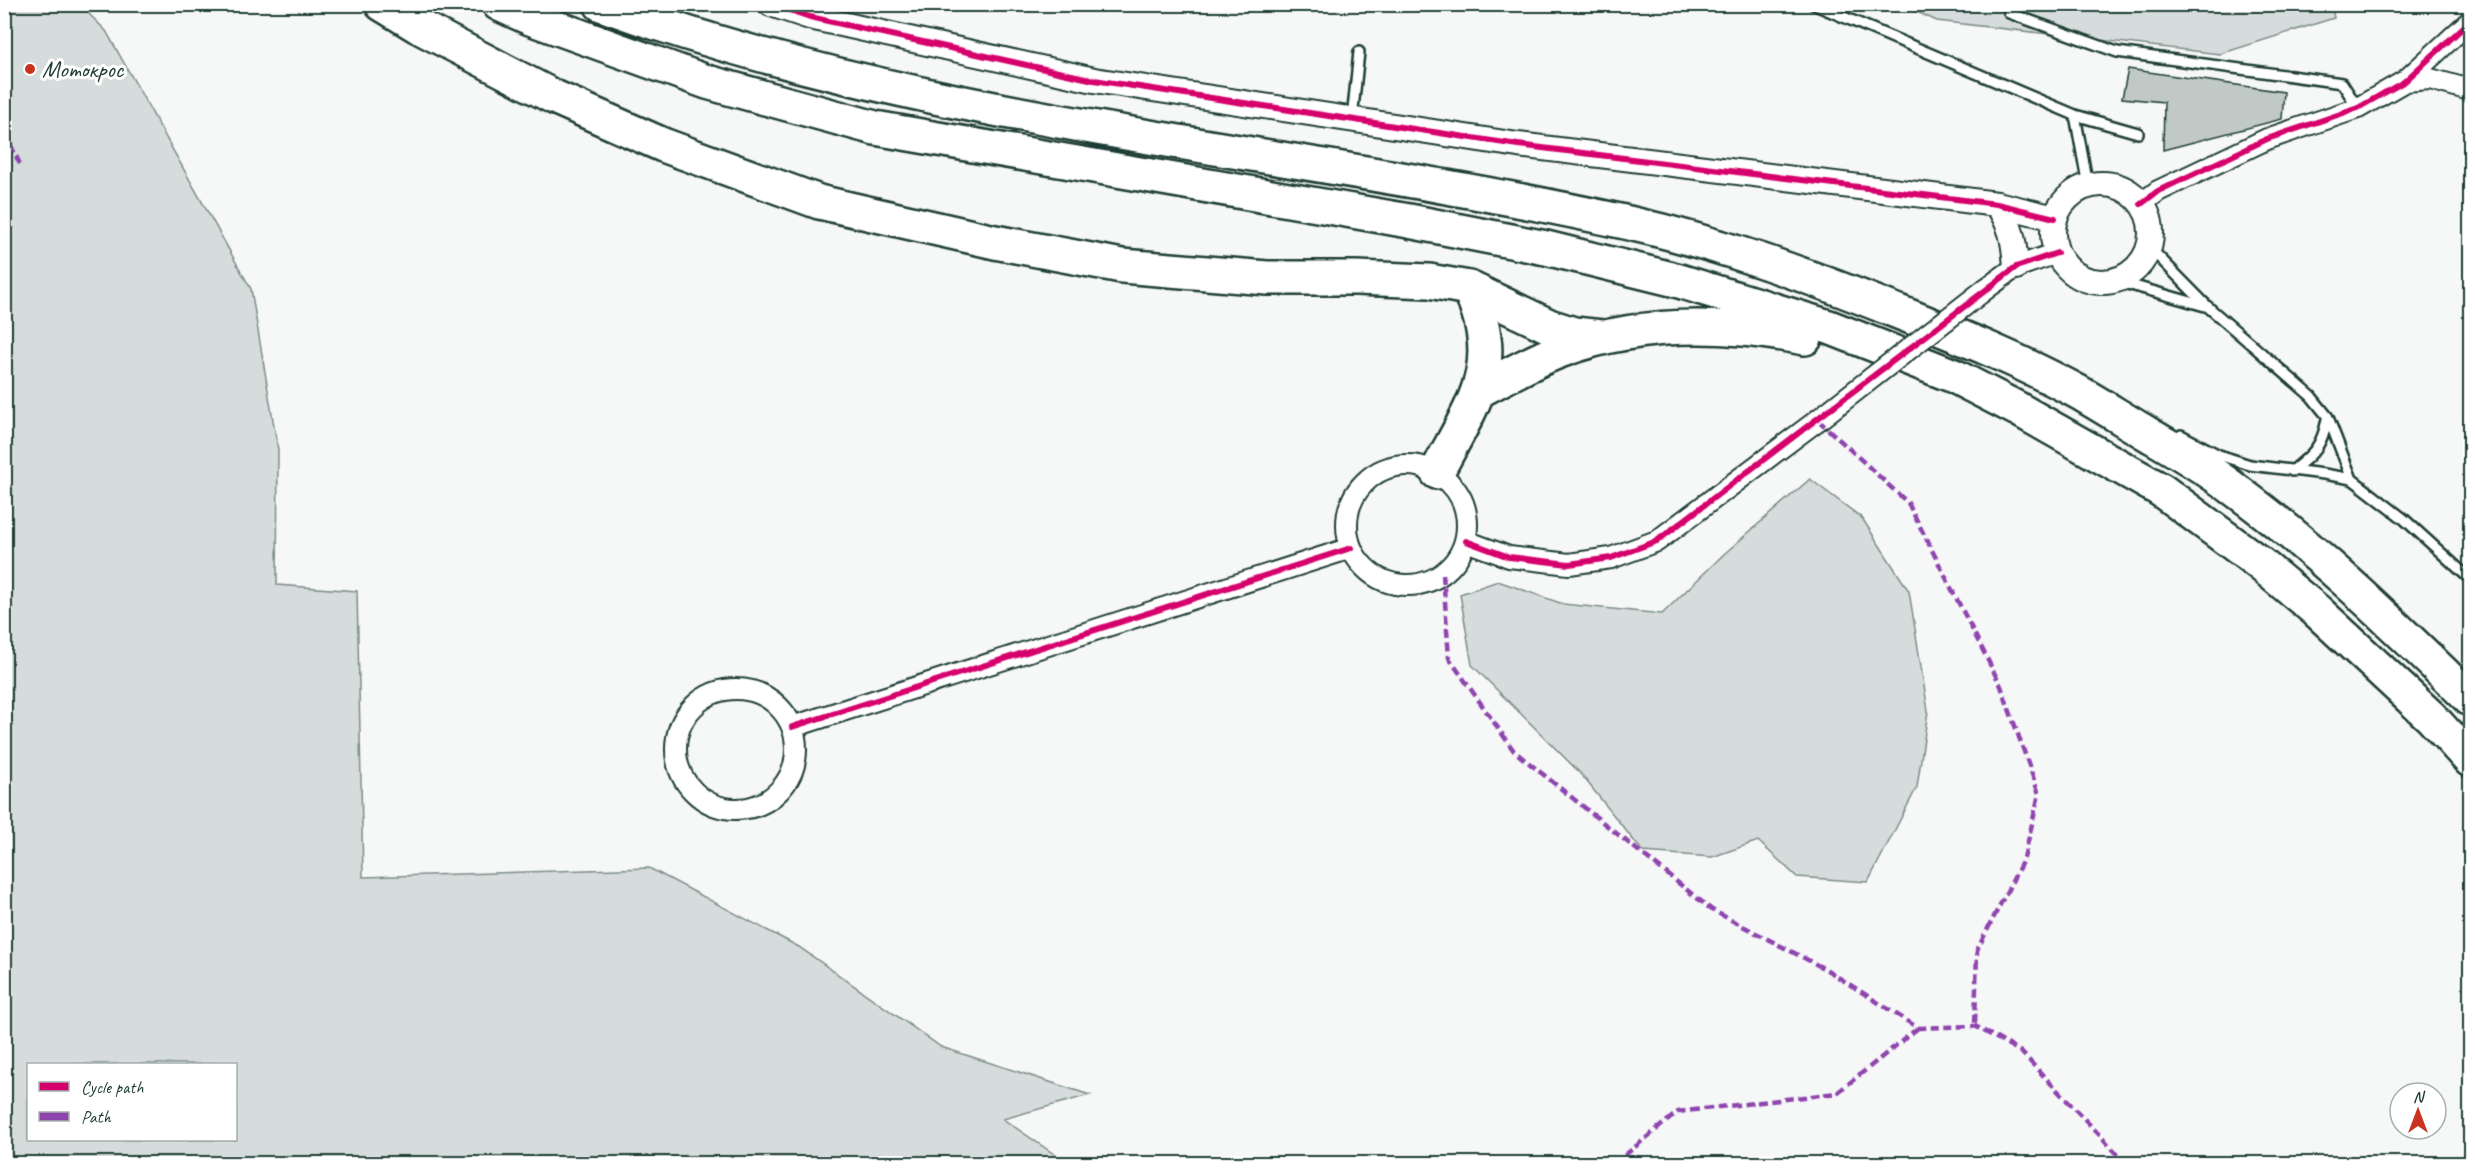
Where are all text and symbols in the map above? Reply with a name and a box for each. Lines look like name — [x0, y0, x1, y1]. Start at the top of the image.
place label: Мотокрос — [42, 54, 125, 84]
marker: Мотокрос — [23, 62, 37, 76]
legend — [27, 1063, 237, 1141]
text: Cycle path — [81, 1076, 144, 1098]
north arrow — [2388, 1081, 2448, 1141]
text: N — [2413, 1087, 2426, 1107]
text: Path — [81, 1106, 111, 1128]

